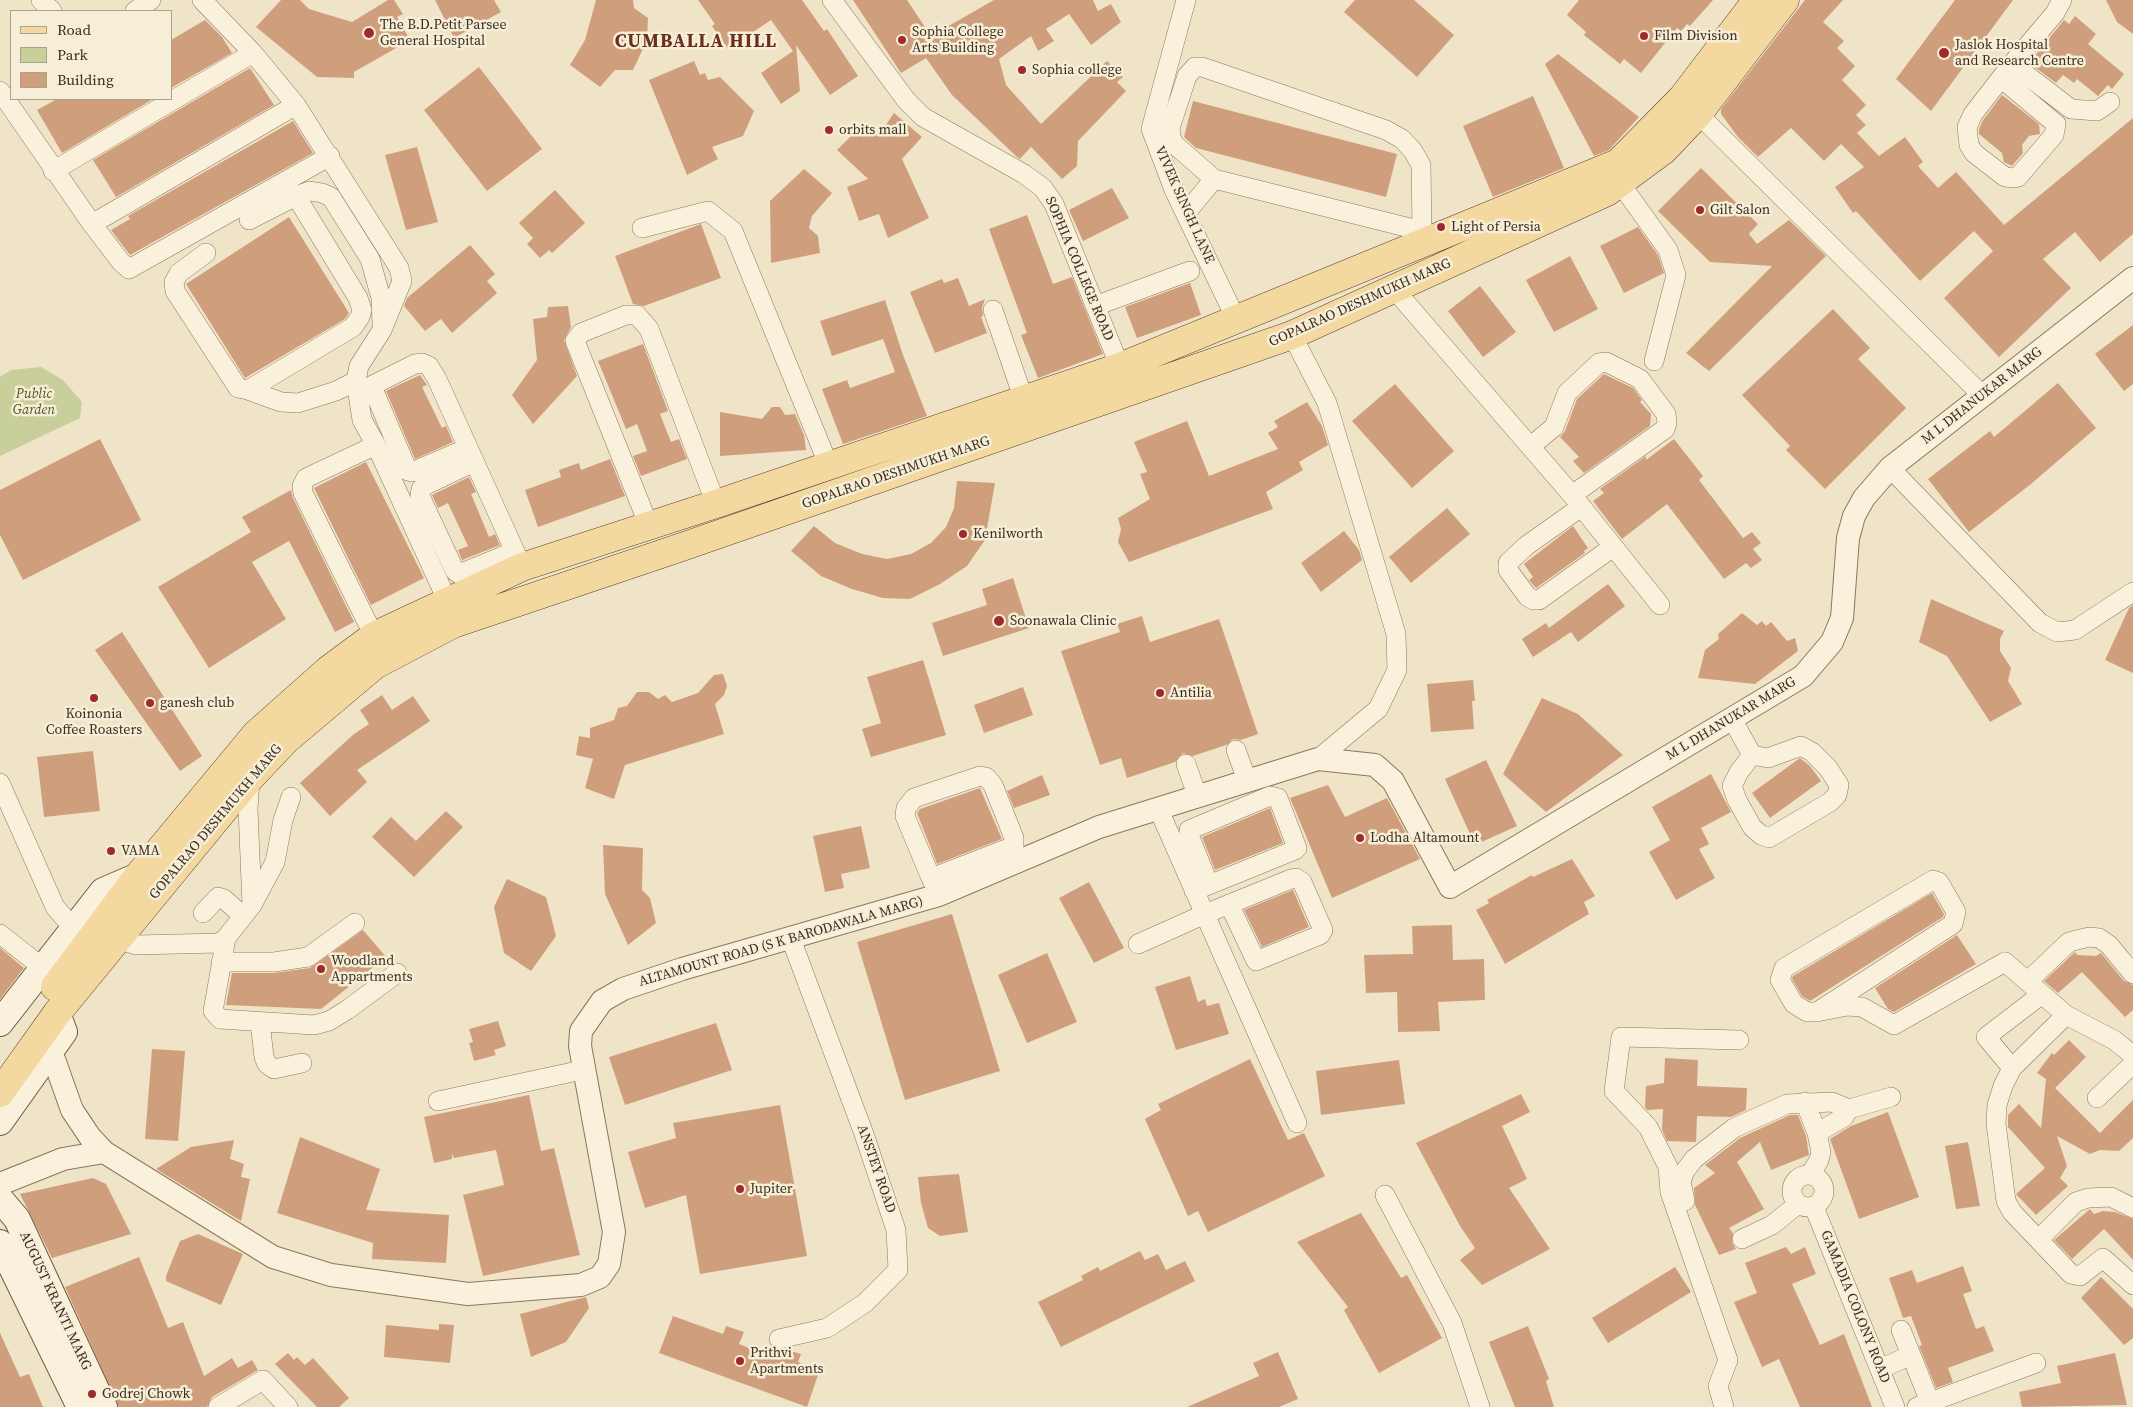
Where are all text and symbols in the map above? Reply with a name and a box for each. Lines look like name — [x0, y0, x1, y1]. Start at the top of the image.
legend — [10, 10, 172, 100]
place label: The B.D.Petit Parsee General Hospital — [380, 17, 507, 49]
text: Road — [57, 19, 91, 40]
place label: Sophia College Arts Building — [912, 24, 1004, 56]
marker: The B.D.Petit Parsee General Hospital — [362, 26, 376, 40]
place label: Film Division — [1654, 28, 1738, 44]
marker: Film Division — [1638, 30, 1650, 42]
district label: CUMBALLA HILL — [613, 31, 779, 53]
marker: Sophia College Arts Building — [896, 34, 908, 46]
place label: Jaslok Hospital and Research Centre — [1955, 37, 2084, 70]
text: Park — [57, 44, 88, 65]
marker: Jaslok Hospital and Research Centre — [1937, 46, 1951, 60]
place label: Sophia college — [1032, 62, 1122, 78]
marker: Sophia college — [1016, 64, 1028, 76]
text: Building — [57, 69, 114, 90]
place label: orbits mall — [839, 122, 907, 138]
marker: orbits mall — [823, 124, 835, 136]
street label: VIVEK SINGH LANE — [1150, 144, 1218, 266]
street label: SOPHIA COLLEGE ROAD — [1041, 194, 1117, 344]
place label: Gilt Salon — [1710, 202, 1770, 218]
marker: Gilt Salon — [1694, 204, 1706, 216]
place label: Light of Persia — [1451, 219, 1541, 235]
marker: Light of Persia — [1435, 221, 1447, 233]
street label: GOPALRAO DESHMUKH MARG — [1266, 255, 1454, 351]
street label: M L DHANUKAR MARG — [1918, 344, 2046, 448]
park label: Public Garden — [13, 386, 55, 418]
street label: GOPALRAO DESHMUKH MARG — [800, 433, 992, 513]
place label: Kenilworth — [973, 526, 1043, 542]
marker: Kenilworth — [957, 528, 969, 540]
place label: Soonawala Clinic — [1010, 613, 1117, 629]
marker: Soonawala Clinic — [992, 614, 1006, 628]
street label: M L DHANUKAR MARG — [1663, 674, 1799, 764]
place label: Antilia — [1170, 685, 1212, 701]
marker: Antilia — [1154, 687, 1166, 699]
marker: Koinonia Coffee Roasters — [88, 692, 100, 704]
place label: ganesh club — [160, 695, 234, 711]
marker: ganesh club — [144, 697, 156, 709]
place label: Koinonia Coffee Roasters — [46, 706, 142, 739]
street label: GOPALRAO DESHMUKH MARG — [146, 741, 286, 903]
place label: Lodha Altamount — [1370, 830, 1479, 846]
marker: Lodha Altamount — [1354, 832, 1366, 844]
place label: VAMA — [121, 843, 160, 859]
marker: VAMA — [105, 845, 117, 857]
street label: ALTAMOUNT ROAD (S K BARODAWALA MARG) — [637, 893, 925, 991]
place label: Woodland Appartments — [331, 953, 413, 986]
marker: Woodland Appartments — [315, 963, 327, 975]
street label: ANSTEY ROAD — [853, 1123, 899, 1215]
place label: Jupiter — [750, 1181, 793, 1197]
marker: Jupiter — [734, 1183, 746, 1195]
street label: GAMADIA COLONY ROAD — [1817, 1228, 1893, 1386]
street label: AUGUST KRANTI MARG — [15, 1229, 95, 1373]
place label: Prithvi Apartments — [750, 1345, 824, 1378]
marker: Prithvi Apartments — [734, 1355, 746, 1367]
place label: Godrej Chowk — [102, 1386, 190, 1402]
marker: Godrej Chowk — [86, 1388, 98, 1400]

